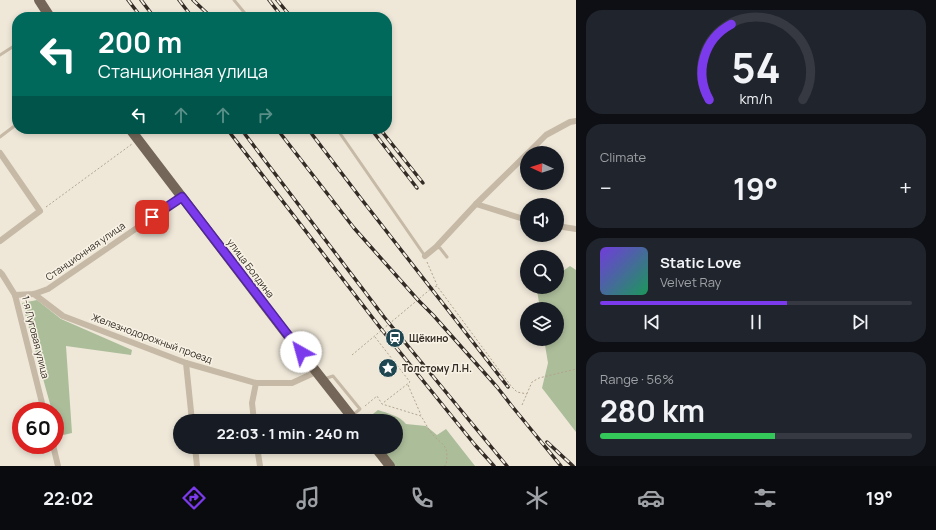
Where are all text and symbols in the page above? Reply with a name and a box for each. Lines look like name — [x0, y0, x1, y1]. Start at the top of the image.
text: 200 m — [98, 23, 182, 61]
icon: left — [32, 28, 84, 80]
text: 54 — [731, 39, 781, 95]
text: Станционная улица — [98, 59, 268, 83]
text: km/h — [739, 89, 773, 108]
icon: left — [128, 104, 150, 126]
icon: ahead — [170, 104, 192, 126]
icon: ahead — [212, 104, 234, 126]
icon: right — [254, 104, 276, 126]
north arrow — [520, 146, 564, 190]
map controls — [520, 146, 564, 346]
text: Climate — [600, 148, 646, 166]
text: 19° — [733, 168, 778, 209]
text: − — [600, 173, 612, 203]
text: + — [899, 173, 912, 203]
button: sound — [520, 198, 564, 242]
pin — [135, 200, 169, 234]
icon: arrive — [141, 206, 163, 228]
street label: Станционная улица — [42, 218, 128, 284]
street label: улица Болдина — [224, 235, 278, 301]
button: search — [520, 250, 564, 294]
text: Static Love — [660, 252, 741, 273]
text: Velvet Ray — [660, 273, 721, 291]
street label: 1-я Луговая улица — [19, 294, 53, 380]
button: layers — [520, 302, 564, 346]
street label: Железнодорожный проезд — [90, 310, 214, 366]
icon: previous — [641, 311, 663, 333]
icon: pause — [745, 311, 767, 333]
icon: next — [849, 311, 871, 333]
station icon: Щёкино — [384, 327, 406, 349]
position arrow — [280, 331, 322, 373]
place label: Щёкино — [409, 331, 449, 345]
place icon: Толстому Л.Н. — [377, 357, 399, 379]
place label: Толстому Л.Н. — [402, 361, 472, 375]
text: Range · 56% — [600, 370, 674, 388]
text: 280 km — [600, 390, 705, 431]
speed limit sign: 60 — [12, 402, 64, 454]
text: 22:03 · 1 min · 240 m — [217, 423, 359, 444]
icon: directions — [180, 484, 208, 512]
icon: music — [294, 484, 322, 512]
icon: phone — [408, 484, 436, 512]
icon: climate — [523, 484, 551, 512]
icon: car — [637, 484, 665, 512]
icon: filters — [751, 484, 779, 512]
text: 22:02 — [43, 486, 93, 510]
text: 19° — [866, 486, 893, 510]

